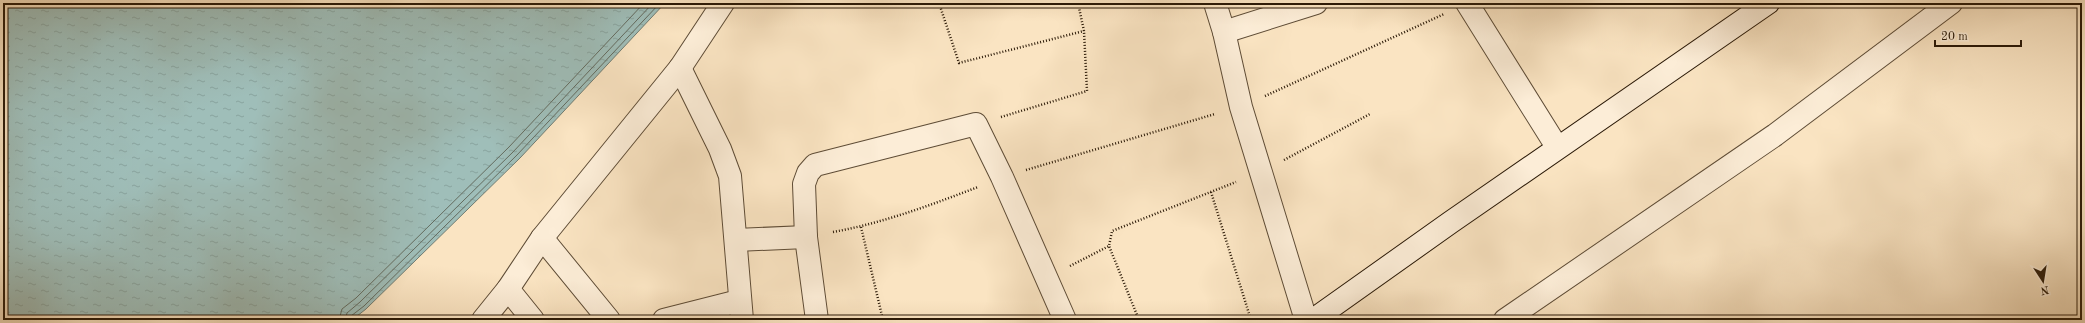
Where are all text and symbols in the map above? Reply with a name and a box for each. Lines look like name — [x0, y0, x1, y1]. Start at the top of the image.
scale bar — [1935, 22, 2021, 48]
text: 20 m — [1941, 31, 1968, 43]
north arrow — [2023, 261, 2063, 301]
text: N — [2039, 283, 2050, 296]

